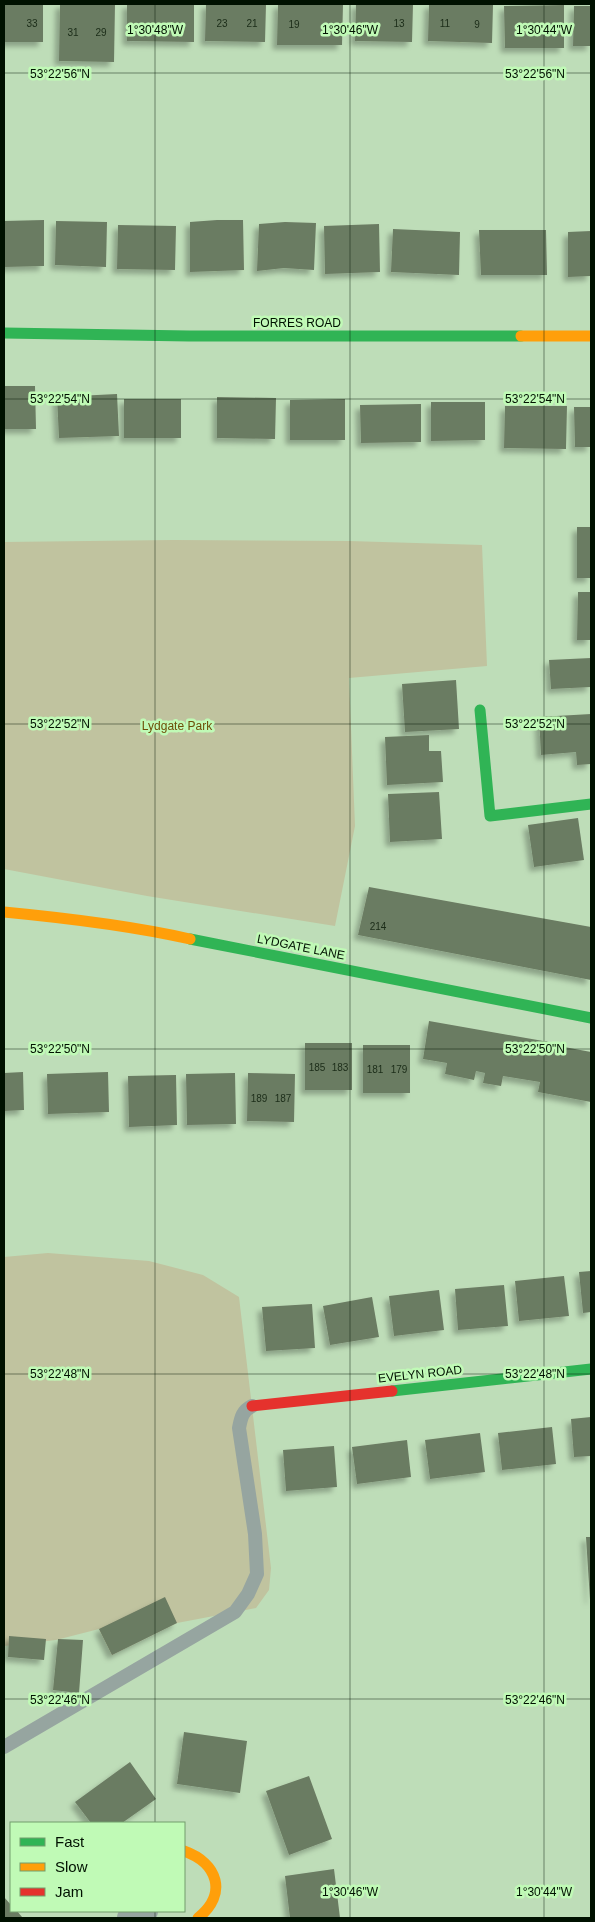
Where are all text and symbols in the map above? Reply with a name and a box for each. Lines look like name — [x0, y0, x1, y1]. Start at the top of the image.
house number: 33 — [26, 18, 38, 29]
house number: 23 — [216, 18, 228, 29]
house number: 21 — [246, 18, 258, 29]
house number: 13 — [393, 18, 405, 29]
house number: 11 — [440, 18, 451, 29]
house number: 19 — [288, 19, 300, 30]
house number: 9 — [474, 19, 480, 30]
text: 1°30'48"W — [127, 23, 184, 37]
text: 1°30'46"W — [322, 23, 379, 37]
text: 1°30'44"W — [516, 23, 573, 37]
house number: 31 — [67, 27, 79, 38]
house number: 29 — [95, 27, 107, 38]
text: 53°22'56"N — [30, 67, 90, 81]
text: 53°22'56"N — [505, 67, 565, 81]
street label: FORRES ROAD — [253, 316, 341, 330]
text: 53°22'54"N — [30, 392, 90, 406]
text: 53°22'54"N — [505, 392, 565, 406]
text: 53°22'52"N — [30, 717, 90, 731]
text: 53°22'52"N — [505, 717, 565, 731]
park label: Lydgate Park — [142, 719, 213, 733]
house number: 214 — [370, 921, 387, 932]
street label: LYDGATE LANE — [256, 932, 346, 962]
text: 53°22'50"N — [30, 1042, 90, 1056]
text: 53°22'50"N — [505, 1042, 565, 1056]
house number: 185 — [309, 1062, 326, 1073]
house number: 183 — [332, 1062, 349, 1073]
house number: 181 — [367, 1064, 384, 1075]
house number: 179 — [391, 1064, 408, 1075]
house number: 189 — [251, 1093, 268, 1104]
house number: 187 — [275, 1093, 292, 1104]
street label: EVELYN ROAD — [377, 1363, 463, 1385]
text: 53°22'48"N — [30, 1367, 90, 1381]
text: 53°22'48"N — [505, 1367, 565, 1381]
text: 53°22'46"N — [30, 1693, 90, 1707]
text: 53°22'46"N — [505, 1693, 565, 1707]
legend — [10, 1822, 185, 1912]
text: Fast — [55, 1833, 85, 1850]
text: Slow — [55, 1858, 88, 1875]
text: Jam — [55, 1883, 83, 1900]
text: 1°30'46"W — [322, 1885, 379, 1899]
text: 1°30'44"W — [516, 1885, 573, 1899]

